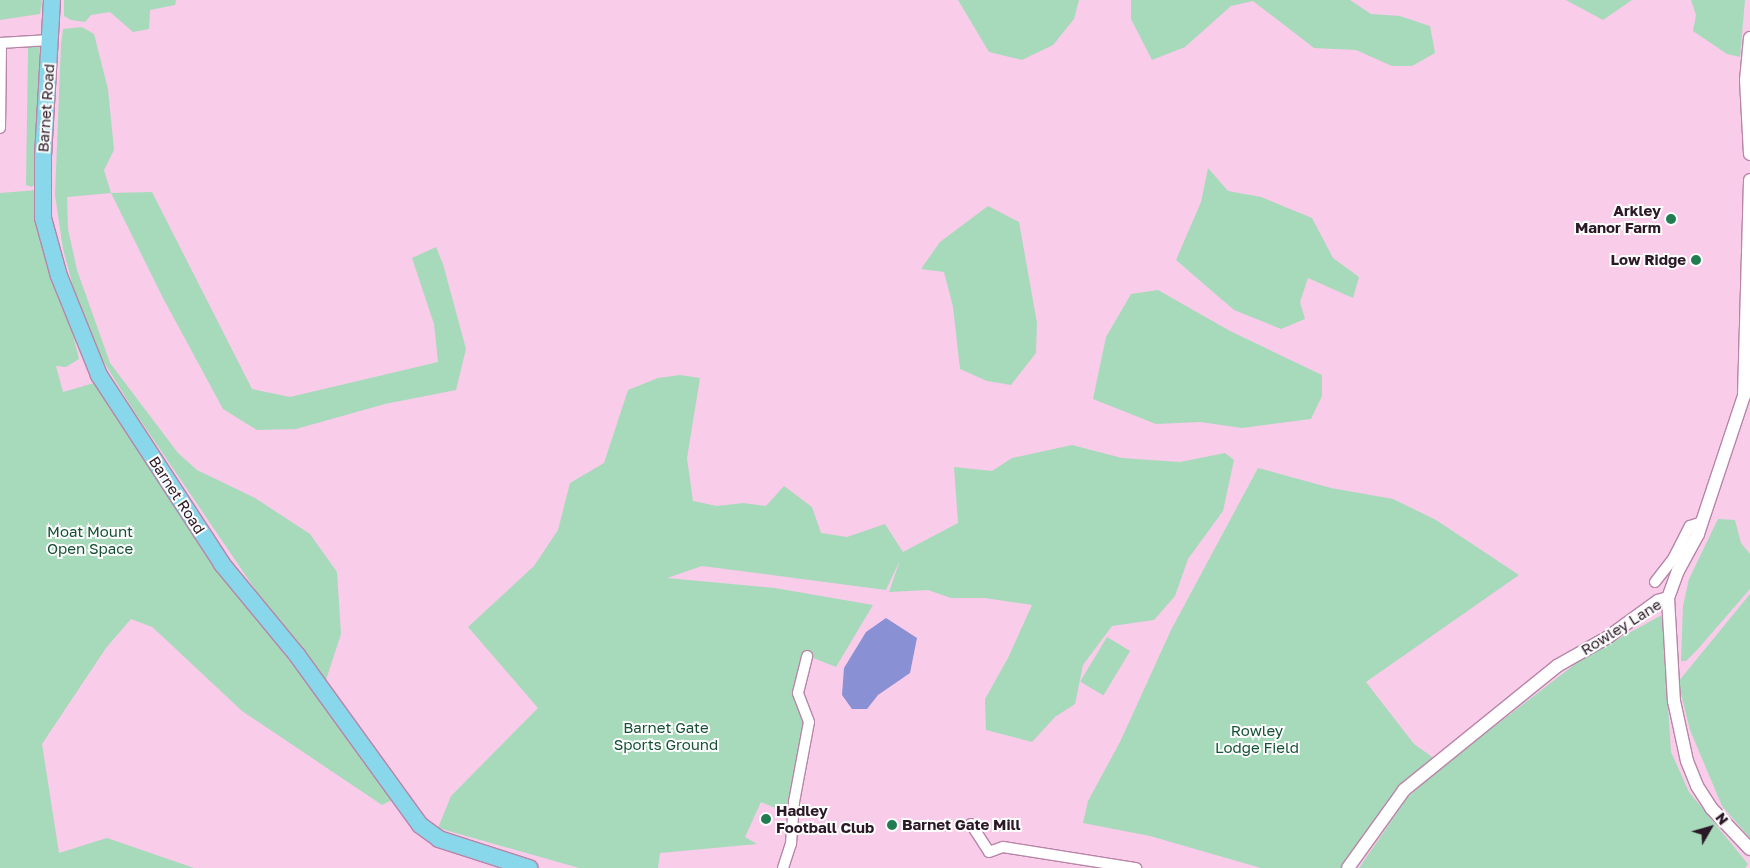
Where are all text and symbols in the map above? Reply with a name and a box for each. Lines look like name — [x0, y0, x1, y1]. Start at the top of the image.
street label: Barnet Road — [34, 63, 58, 153]
place label: Arkley Manor Farm — [1575, 201, 1661, 236]
marker: Arkley Manor Farm — [1665, 213, 1677, 225]
place label: Low Ridge — [1610, 251, 1686, 269]
marker: Low Ridge — [1690, 254, 1702, 266]
street label: Barnet Road — [145, 453, 209, 537]
park label: Moat Mount Open Space — [47, 522, 133, 557]
street label: Rowley Lane — [1577, 595, 1665, 659]
park label: Barnet Gate Sports Ground — [614, 718, 718, 753]
park label: Rowley Lodge Field — [1215, 721, 1299, 756]
place label: Hadley Football Club — [776, 801, 874, 836]
north arrow — [1685, 803, 1735, 853]
text: N — [1712, 809, 1732, 828]
marker: Hadley Football Club — [760, 813, 772, 825]
place label: Barnet Gate Mill — [902, 816, 1021, 834]
marker: Barnet Gate Mill — [886, 819, 898, 831]

